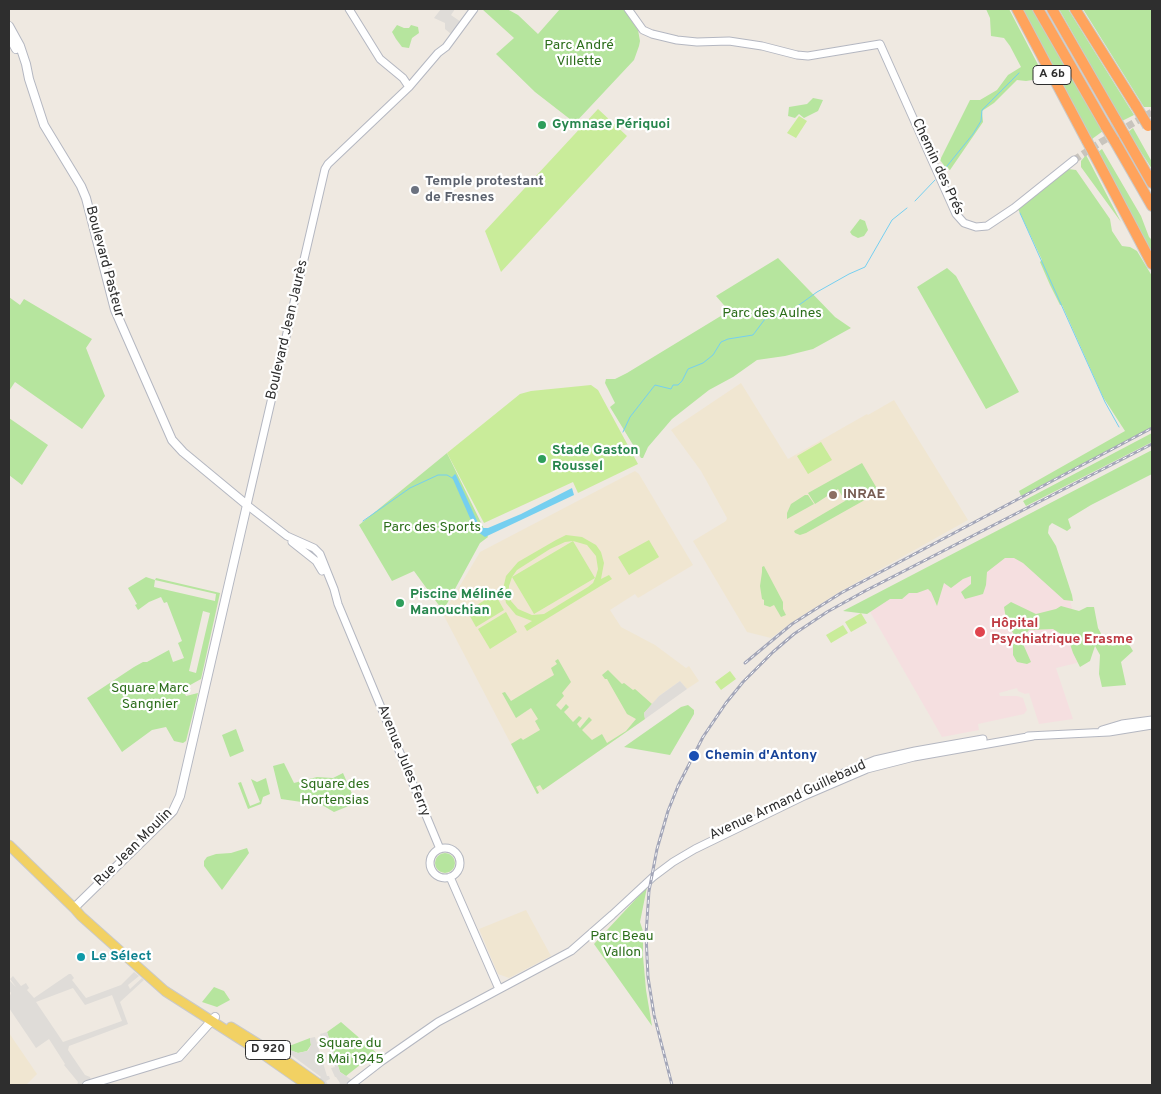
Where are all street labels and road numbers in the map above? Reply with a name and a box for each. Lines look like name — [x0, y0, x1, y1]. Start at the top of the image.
road number: A 6b — [1033, 66, 1071, 84]
street label: Chemin des Prés — [907, 116, 967, 218]
street label: Boulevard Pasteur — [81, 204, 127, 320]
street label: Boulevard Jean Jaurès — [264, 258, 312, 402]
street label: Avenue Jules Ferry — [373, 703, 433, 819]
street label: Avenue Armand Guillebaud — [707, 757, 869, 845]
street label: Rue Jean Moulin — [91, 805, 177, 891]
road number: D 920 — [246, 1040, 290, 1060]

